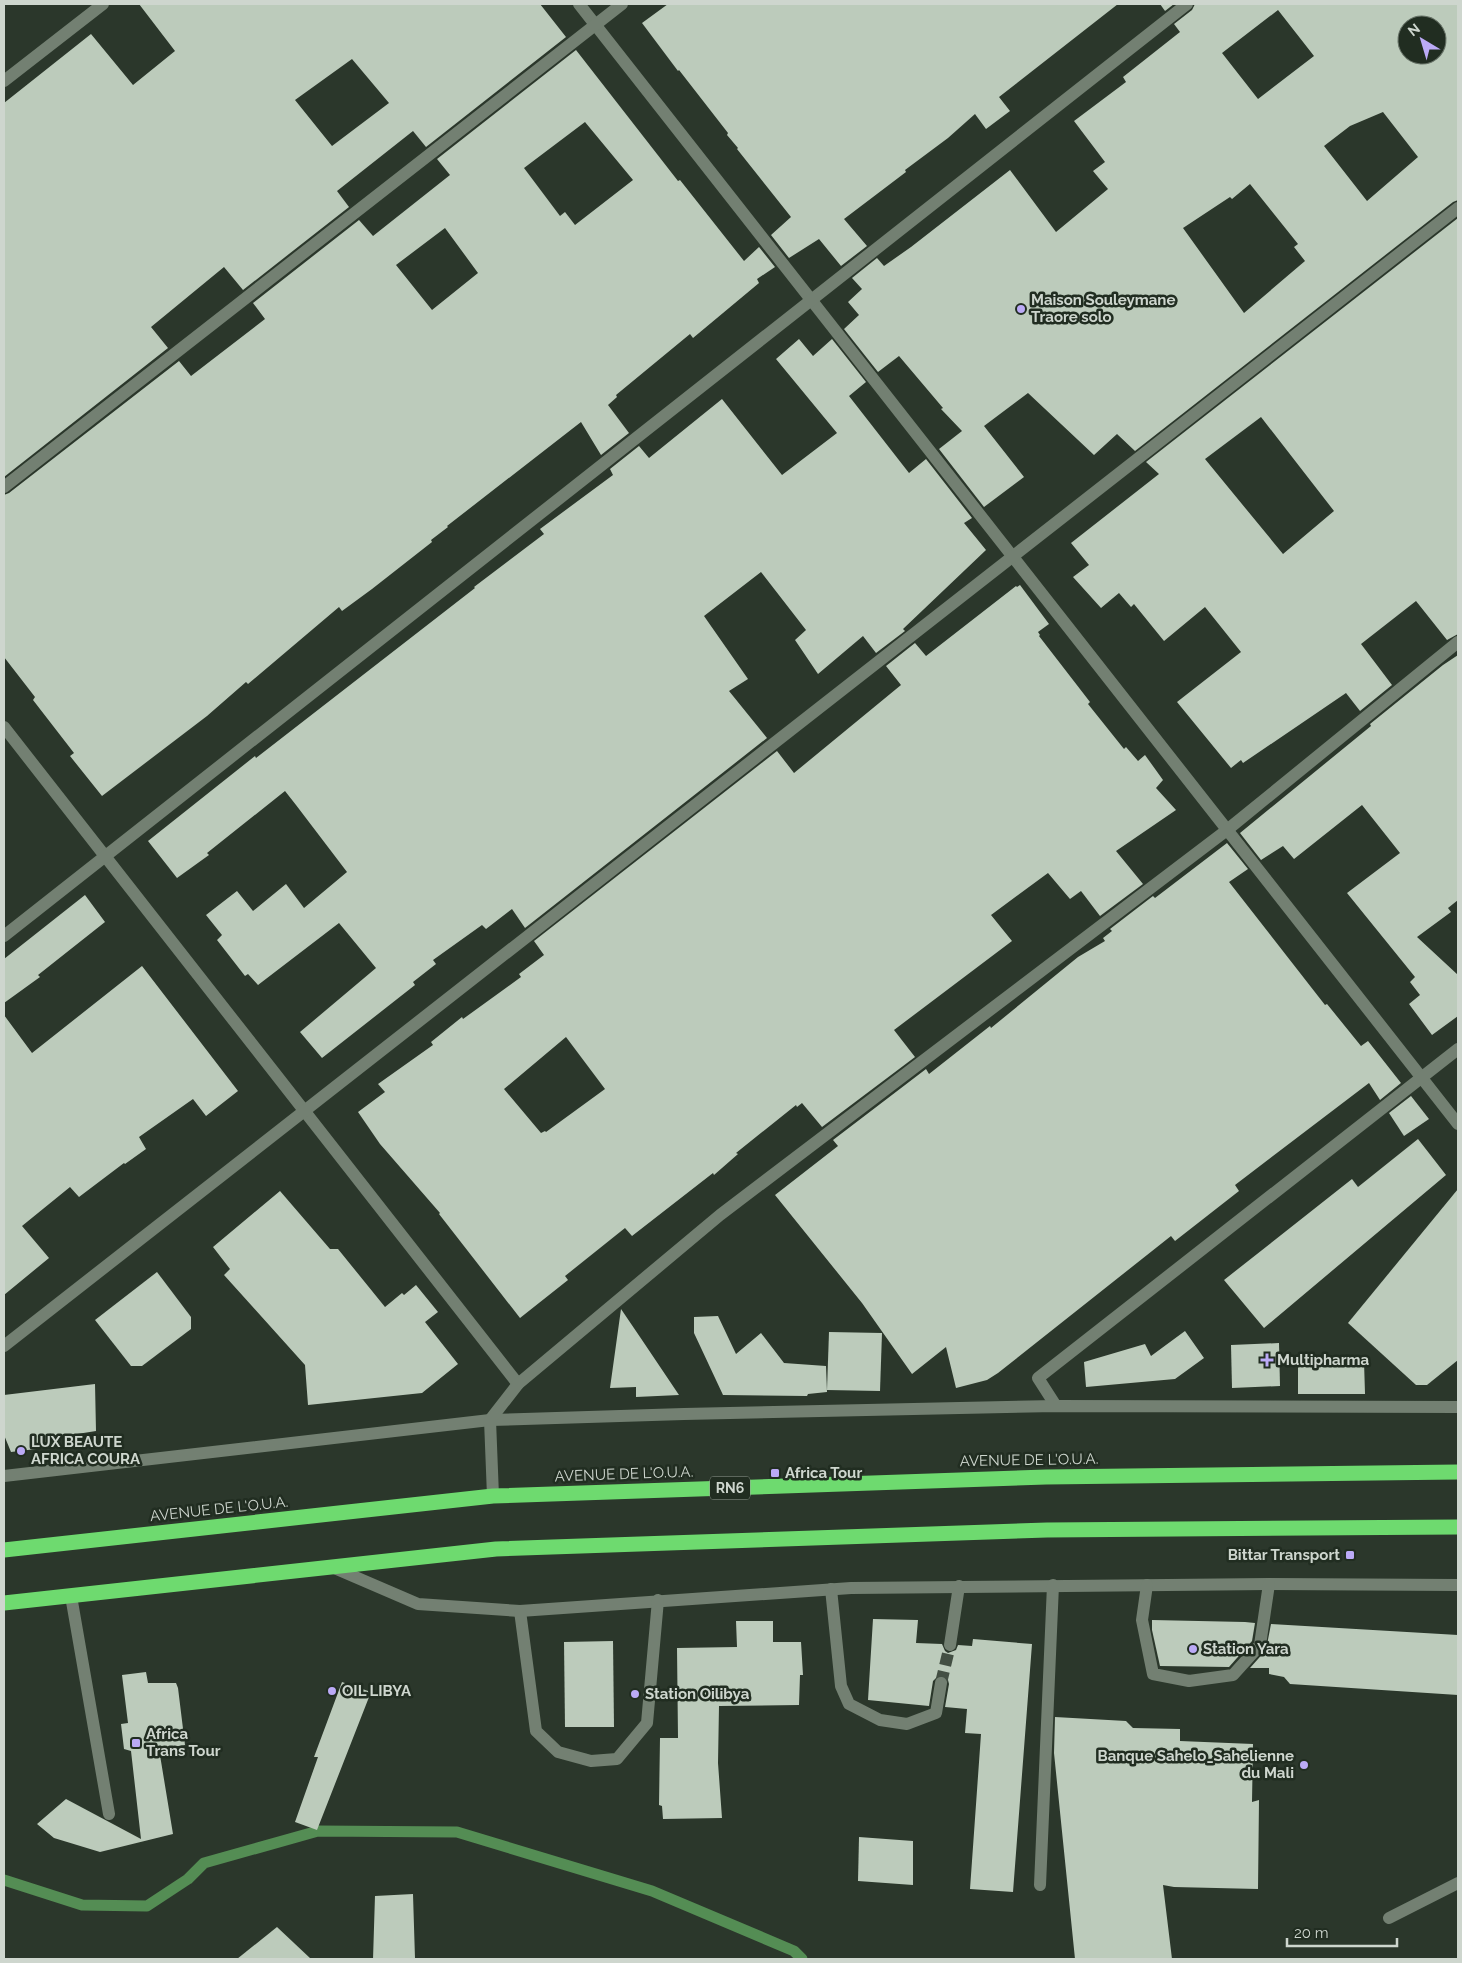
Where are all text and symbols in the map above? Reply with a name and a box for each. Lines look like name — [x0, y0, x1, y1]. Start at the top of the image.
north arrow — [1397, 15, 1447, 65]
text: N — [1405, 20, 1423, 39]
place label: Maison Souleymane Traore solo — [1031, 291, 1175, 326]
marker: Maison Souleymane Traore solo — [1015, 303, 1027, 315]
place label: Multipharma — [1277, 1351, 1369, 1369]
marker: Multipharma — [1261, 1354, 1273, 1366]
place label: LUX BEAUTE AFRICA COURA — [31, 1433, 141, 1468]
marker: LUX BEAUTE AFRICA COURA — [15, 1445, 27, 1457]
street label: AVENUE DE L'O.U.A. — [959, 1450, 1099, 1470]
street label: AVENUE DE L'O.U.A. — [554, 1463, 694, 1485]
place label: Africa Tour — [785, 1464, 862, 1482]
marker: Africa Tour — [769, 1467, 781, 1479]
road number: RN6 — [710, 1476, 750, 1500]
street label: AVENUE DE L'O.U.A. — [149, 1493, 289, 1525]
place label: Bittar Transport — [1228, 1546, 1340, 1564]
marker: Bittar Transport — [1344, 1549, 1356, 1561]
place label: Station Yara — [1203, 1640, 1289, 1658]
marker: Station Yara — [1187, 1643, 1199, 1655]
place label: OIL LIBYA — [342, 1682, 412, 1700]
marker: OIL LIBYA — [326, 1685, 338, 1697]
place label: Station Oilibya — [645, 1685, 750, 1703]
marker: Station Oilibya — [629, 1688, 641, 1700]
place label: Africa Trans Tour — [146, 1725, 221, 1760]
marker: Africa Trans Tour — [130, 1737, 142, 1749]
place label: Banque Sahelo_Sahelienne du Mali — [1097, 1747, 1294, 1782]
marker: Banque Sahelo_Sahelienne du Mali — [1298, 1759, 1310, 1771]
scale bar — [1287, 1916, 1397, 1948]
text: 20 m — [1294, 1924, 1329, 1942]

